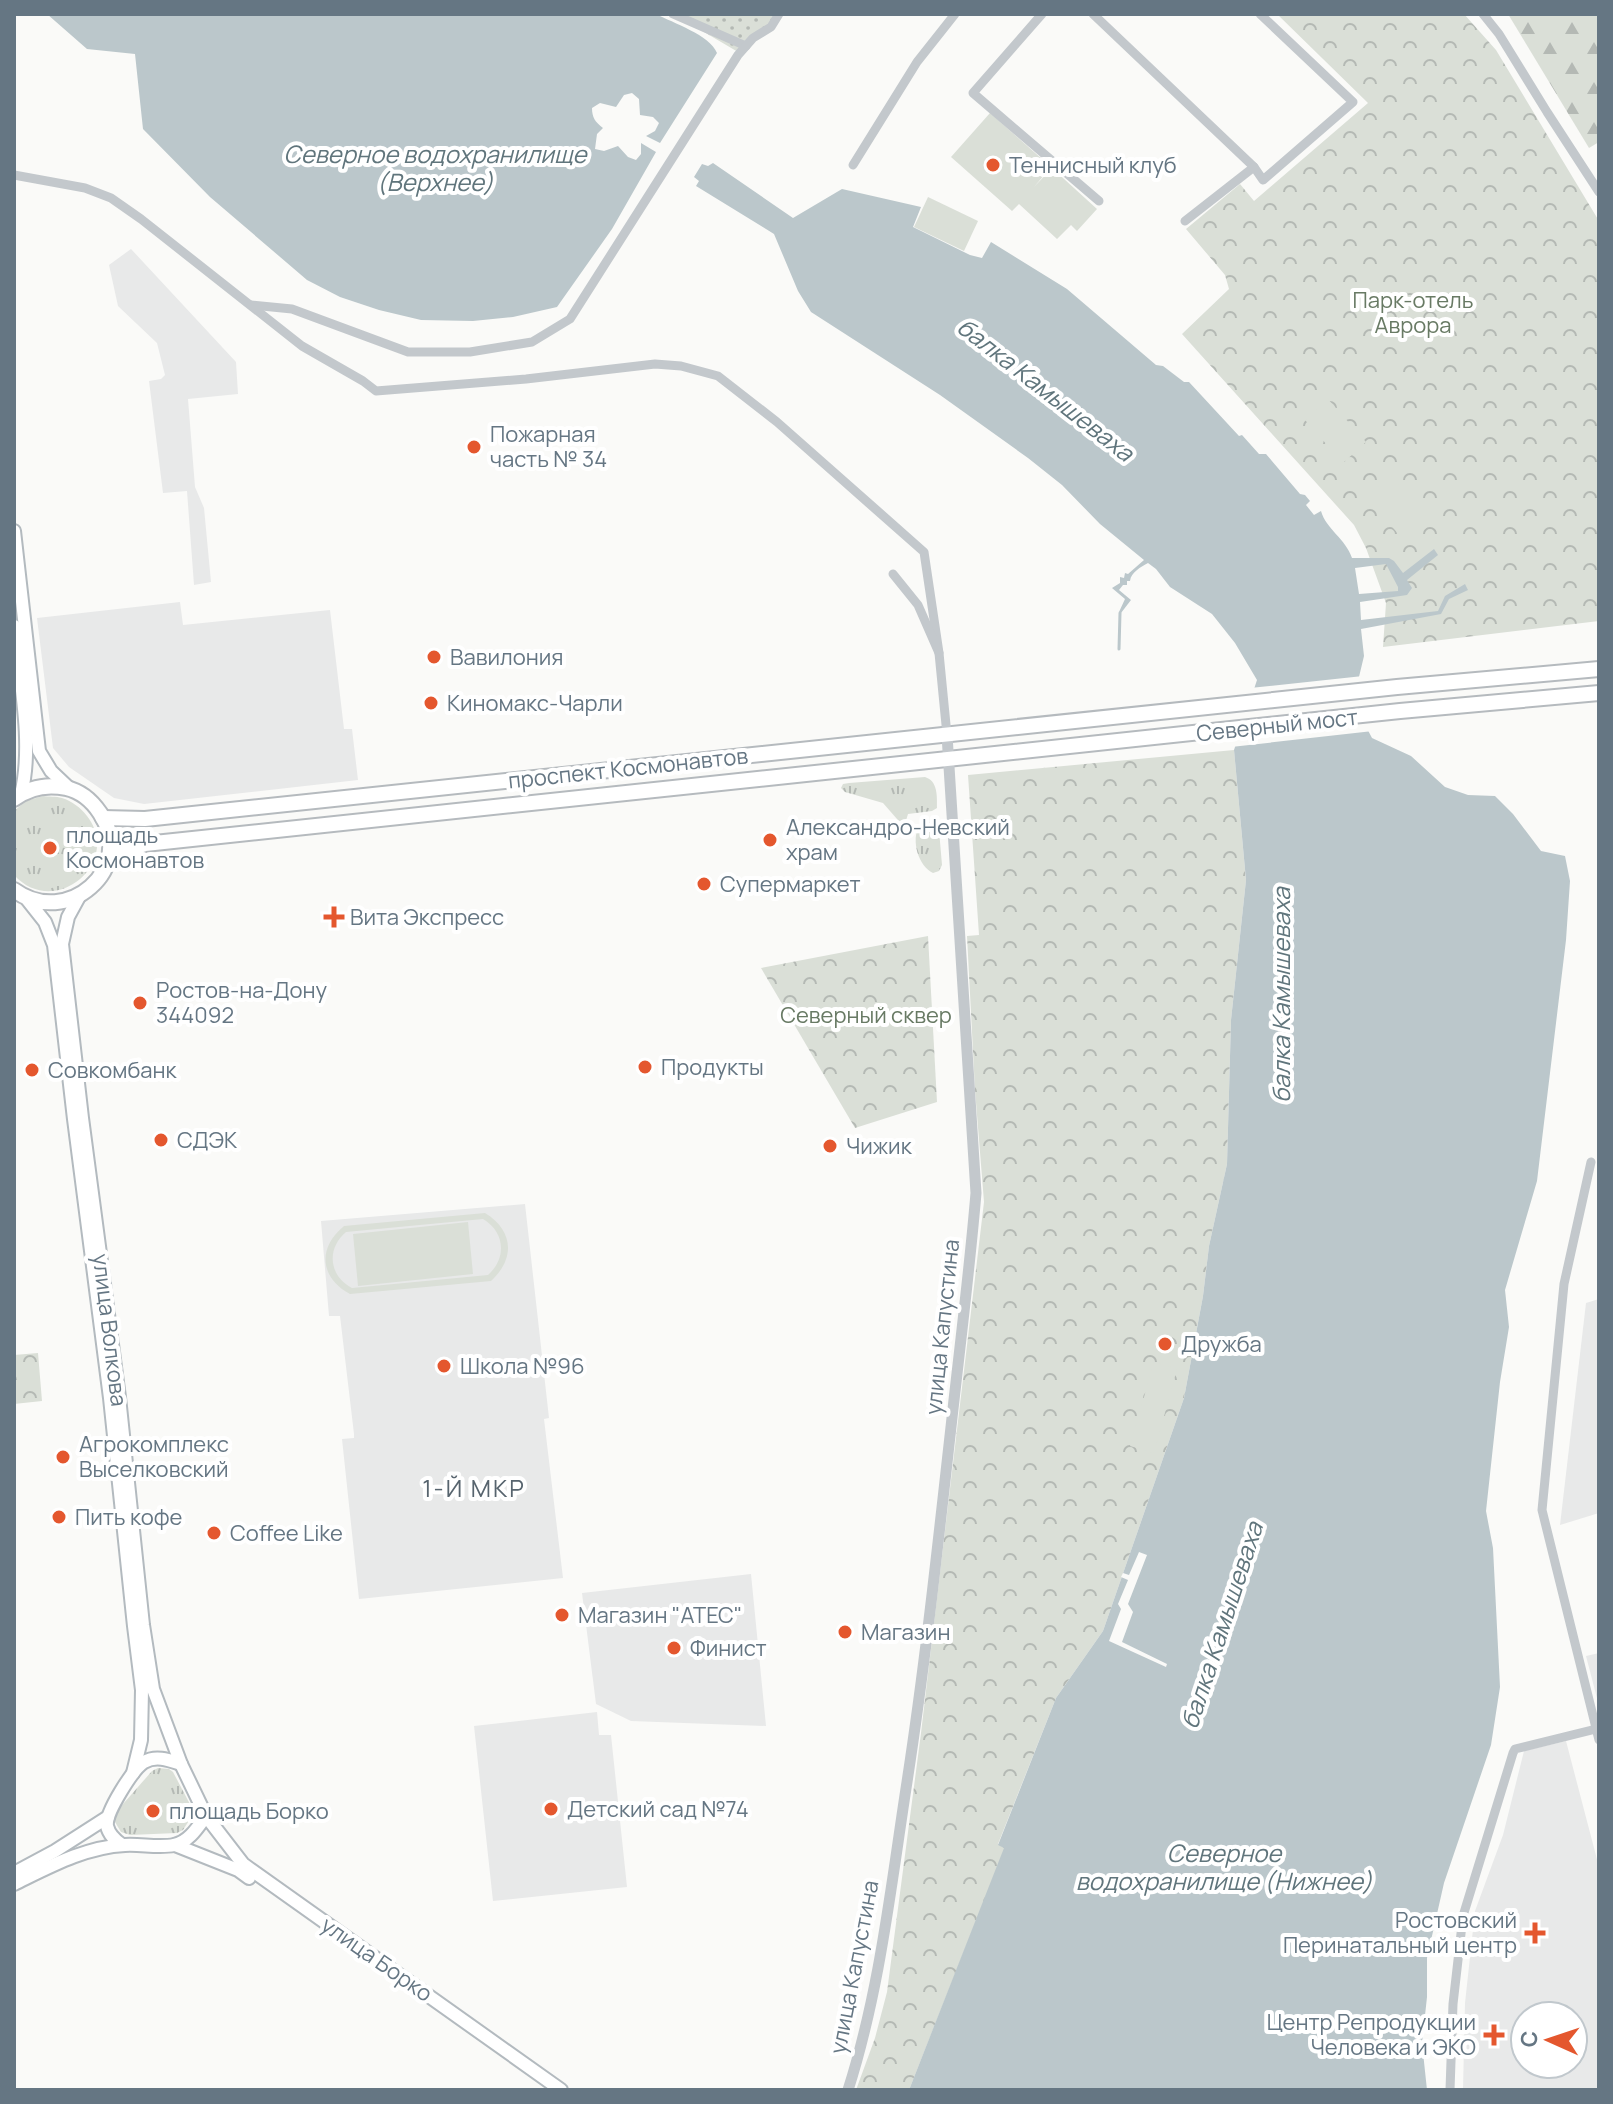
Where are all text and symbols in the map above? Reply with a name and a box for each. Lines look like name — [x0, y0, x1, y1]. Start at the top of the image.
water label: Северное водохранилище (Верхнее) — [284, 137, 588, 198]
place label: Теннисный клуб — [1009, 150, 1177, 180]
marker: Теннисный клуб — [984, 156, 1002, 174]
park label: Парк-отель Аврора — [1352, 285, 1474, 340]
water label: балка Камышеваха — [951, 310, 1142, 469]
place label: Пожарная часть № 34 — [490, 419, 607, 474]
marker: Пожарная часть № 34 — [465, 438, 483, 456]
place label: Вавилония — [450, 642, 563, 672]
marker: Вавилония — [425, 648, 443, 666]
place label: Киномакс-Чарли — [447, 688, 623, 718]
marker: Киномакс-Чарли — [422, 694, 440, 712]
street label: Северный мост — [1195, 702, 1359, 748]
street label: проспект Космонавтов — [507, 740, 750, 796]
place label: Александро-Невский храм — [786, 812, 1010, 867]
place label: площадь Космонавтов — [66, 820, 205, 875]
marker: Александро-Невский храм — [761, 831, 779, 849]
marker: площадь Космонавтов — [41, 839, 59, 857]
place label: Супермаркет — [720, 869, 861, 899]
marker: Супермаркет — [695, 875, 713, 893]
water label: балка Камышеваха — [1264, 886, 1297, 1103]
place label: Вита Экспресс — [350, 902, 504, 932]
marker: Вита Экспресс — [325, 908, 343, 926]
place label: Ростов-на-Дону 344092 — [156, 975, 327, 1030]
marker: Ростов-на-Дону 344092 — [131, 994, 149, 1012]
park label: Северный сквер — [780, 1000, 952, 1030]
place label: Продукты — [661, 1052, 764, 1082]
place label: Совкомбанк — [48, 1055, 178, 1085]
marker: Продукты — [636, 1058, 654, 1076]
marker: Совкомбанк — [23, 1061, 41, 1079]
place label: СДЭК — [177, 1125, 238, 1155]
marker: СДЭК — [152, 1131, 170, 1149]
place label: Чижик — [846, 1131, 913, 1161]
marker: Чижик — [821, 1137, 839, 1155]
street label: улица Капустина — [918, 1238, 966, 1416]
street label: улица Волкова — [86, 1252, 134, 1408]
place label: Дружба — [1181, 1329, 1262, 1359]
marker: Дружба — [1156, 1335, 1174, 1353]
place label: Школа №96 — [460, 1351, 585, 1381]
marker: Школа №96 — [435, 1357, 453, 1375]
place label: Агрокомплекс Выселковский — [79, 1429, 229, 1484]
marker: Агрокомплекс Выселковский — [54, 1448, 72, 1466]
district label: 1-Й МКР — [422, 1471, 526, 1504]
place label: Пить кофе — [75, 1502, 183, 1532]
marker: Пить кофе — [50, 1508, 68, 1526]
water label: балка Камышеваха — [1172, 1516, 1270, 1733]
place label: Coffee Like — [230, 1518, 343, 1548]
marker: Coffee Like — [205, 1524, 223, 1542]
place label: Магазин "АТЕС" — [578, 1600, 742, 1630]
marker: Магазин "АТЕС" — [553, 1606, 571, 1624]
place label: Магазин — [861, 1617, 950, 1647]
marker: Магазин — [836, 1623, 854, 1641]
place label: Финист — [690, 1633, 767, 1663]
marker: Финист — [665, 1639, 683, 1657]
place label: Детский сад №74 — [567, 1794, 749, 1824]
place label: площадь Борко — [169, 1796, 329, 1826]
marker: Детский сад №74 — [542, 1800, 560, 1818]
marker: площадь Борко — [144, 1802, 162, 1820]
water label: Северное водохранилище (Нижнее) — [1076, 1836, 1372, 1897]
street label: улица Капустина — [822, 1878, 886, 2056]
place label: Ростовский Перинатальный центр — [1283, 1905, 1517, 1960]
street label: улица Борко — [315, 1910, 439, 2008]
marker: Ростовский Перинатальный центр — [1524, 1922, 1546, 1944]
north arrow — [1509, 2000, 1589, 2080]
place label: Центр Репродукции Человека и ЭКО — [1267, 2007, 1476, 2062]
marker: Центр Репродукции Человека и ЭКО — [1483, 2024, 1505, 2046]
text: С — [1514, 2030, 1544, 2048]

